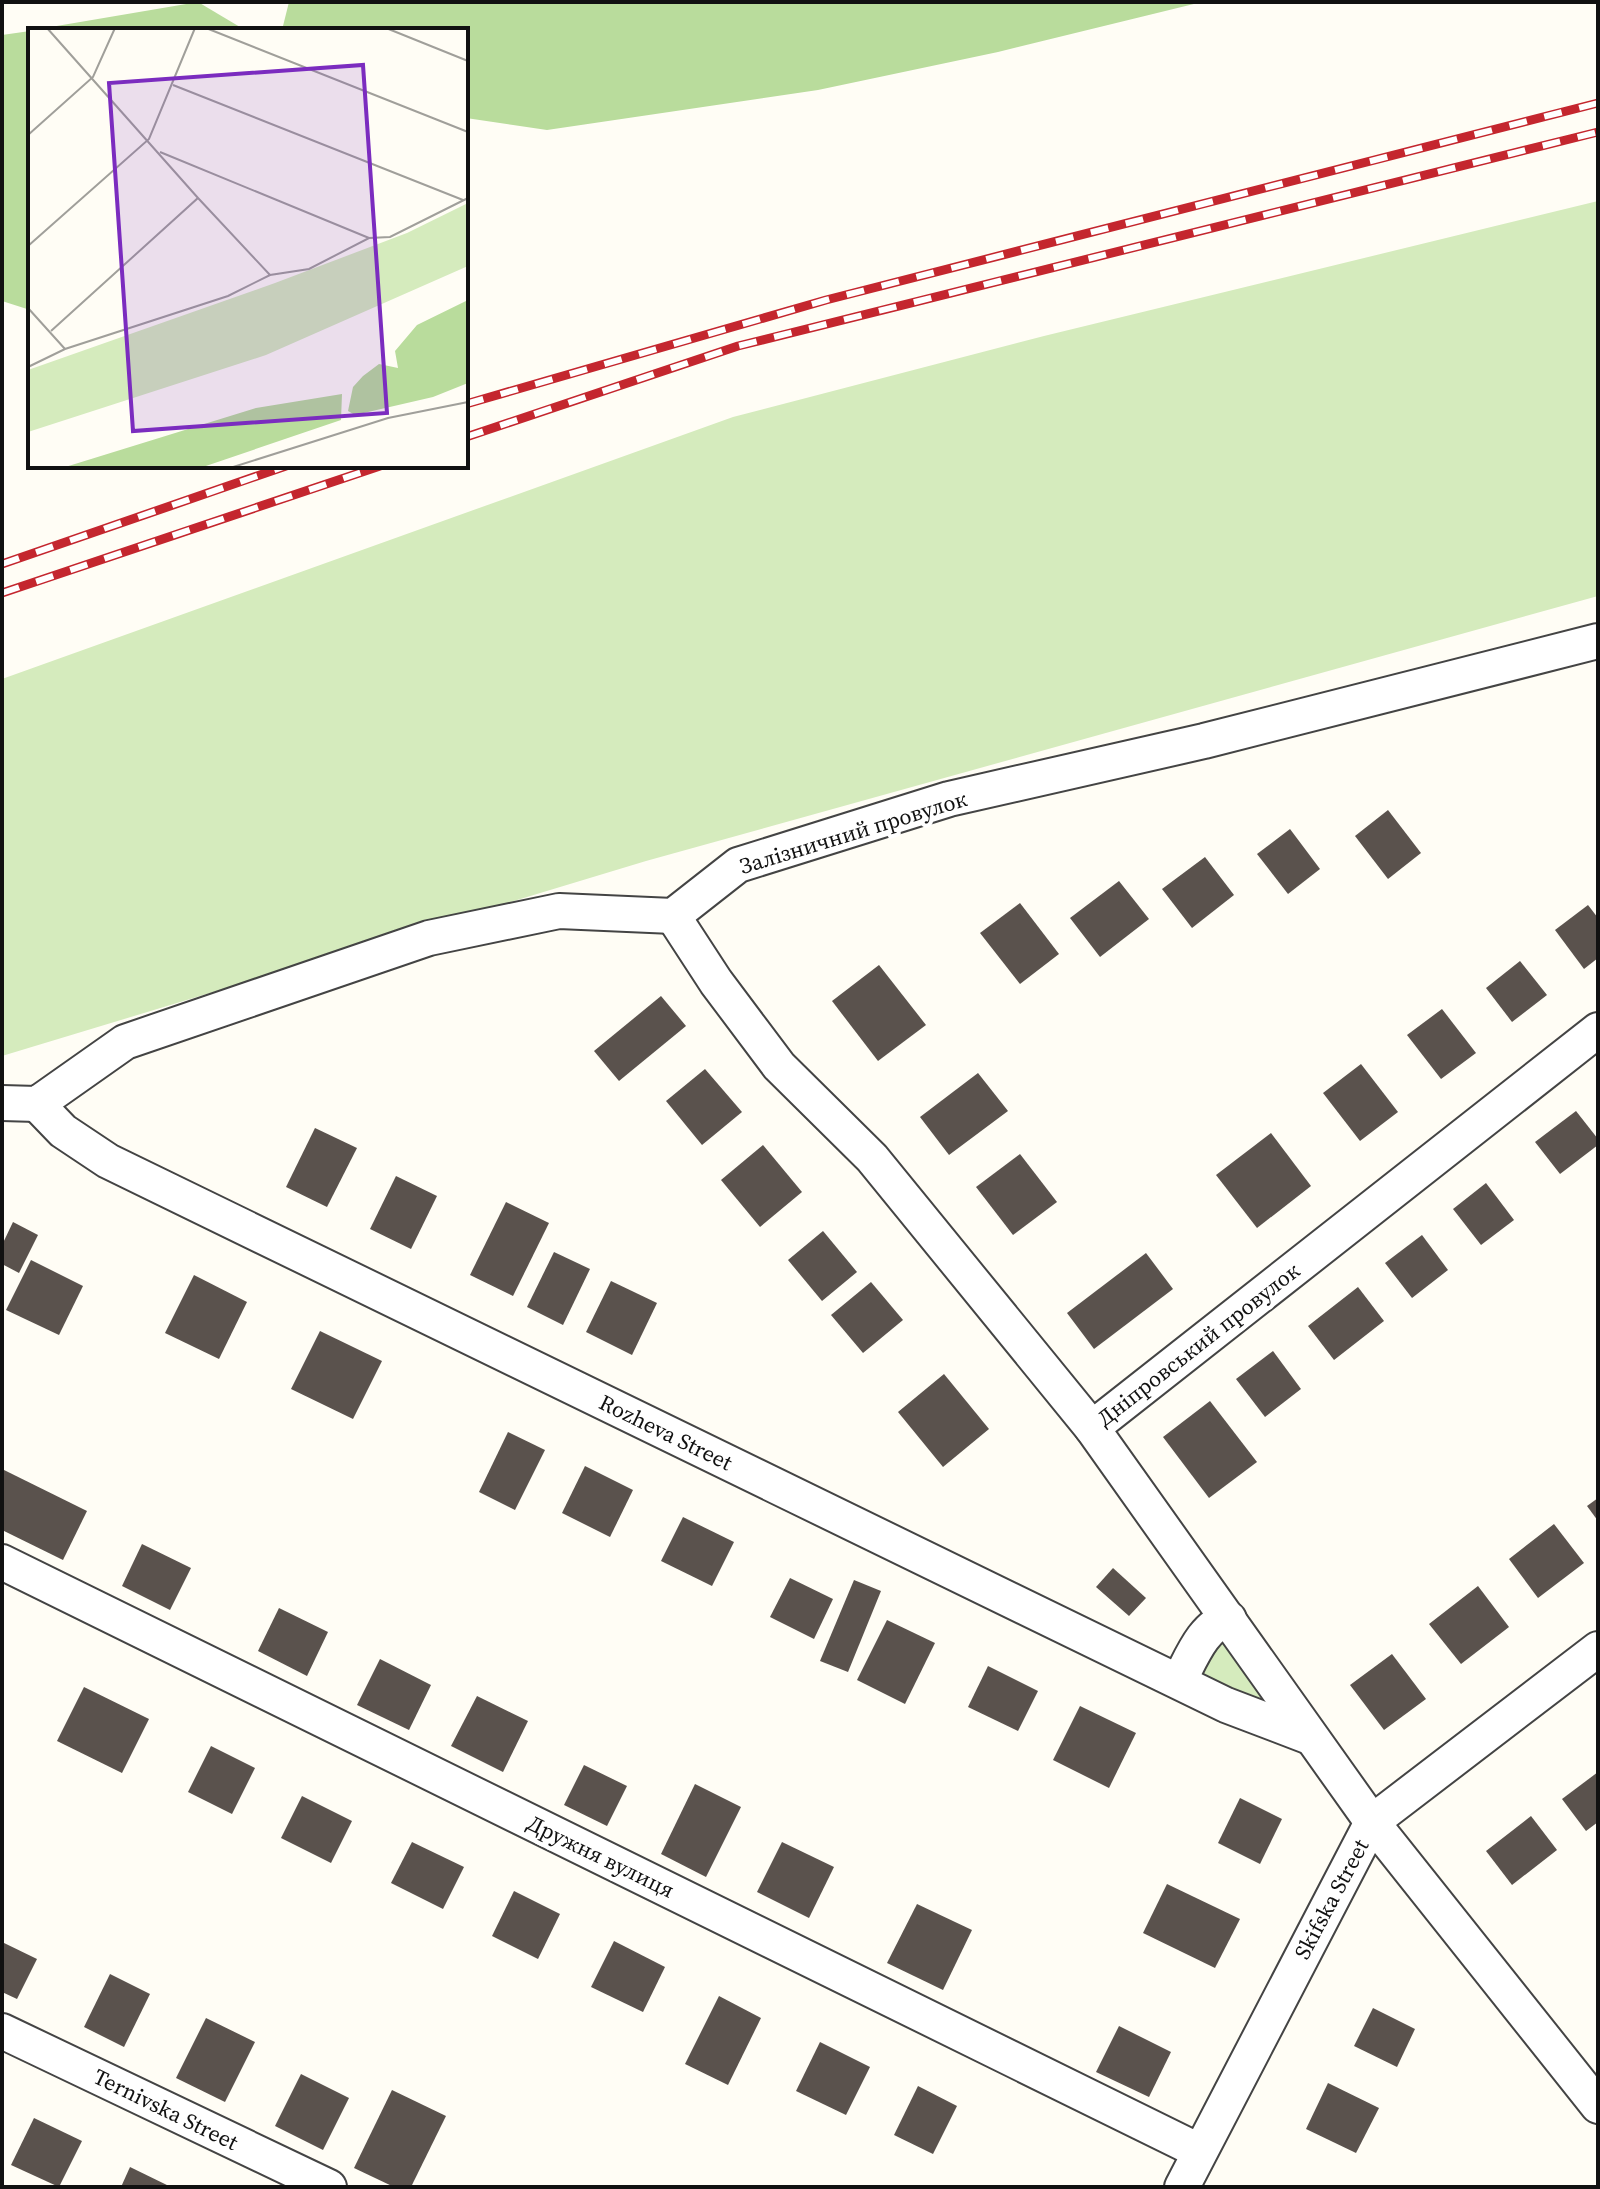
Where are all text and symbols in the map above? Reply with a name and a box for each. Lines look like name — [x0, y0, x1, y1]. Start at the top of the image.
inset map — [28, 28, 468, 468]
street label: Залізничний провулок — [736, 783, 970, 881]
street label: Дніпровський провулок — [1090, 1255, 1306, 1433]
street label: Rozheva Street — [595, 1387, 738, 1478]
street label: Дружня вулиця — [522, 1807, 680, 1905]
street label: Skifska Street — [1287, 1833, 1376, 1964]
street label: Ternivska Street — [89, 2061, 244, 2157]

